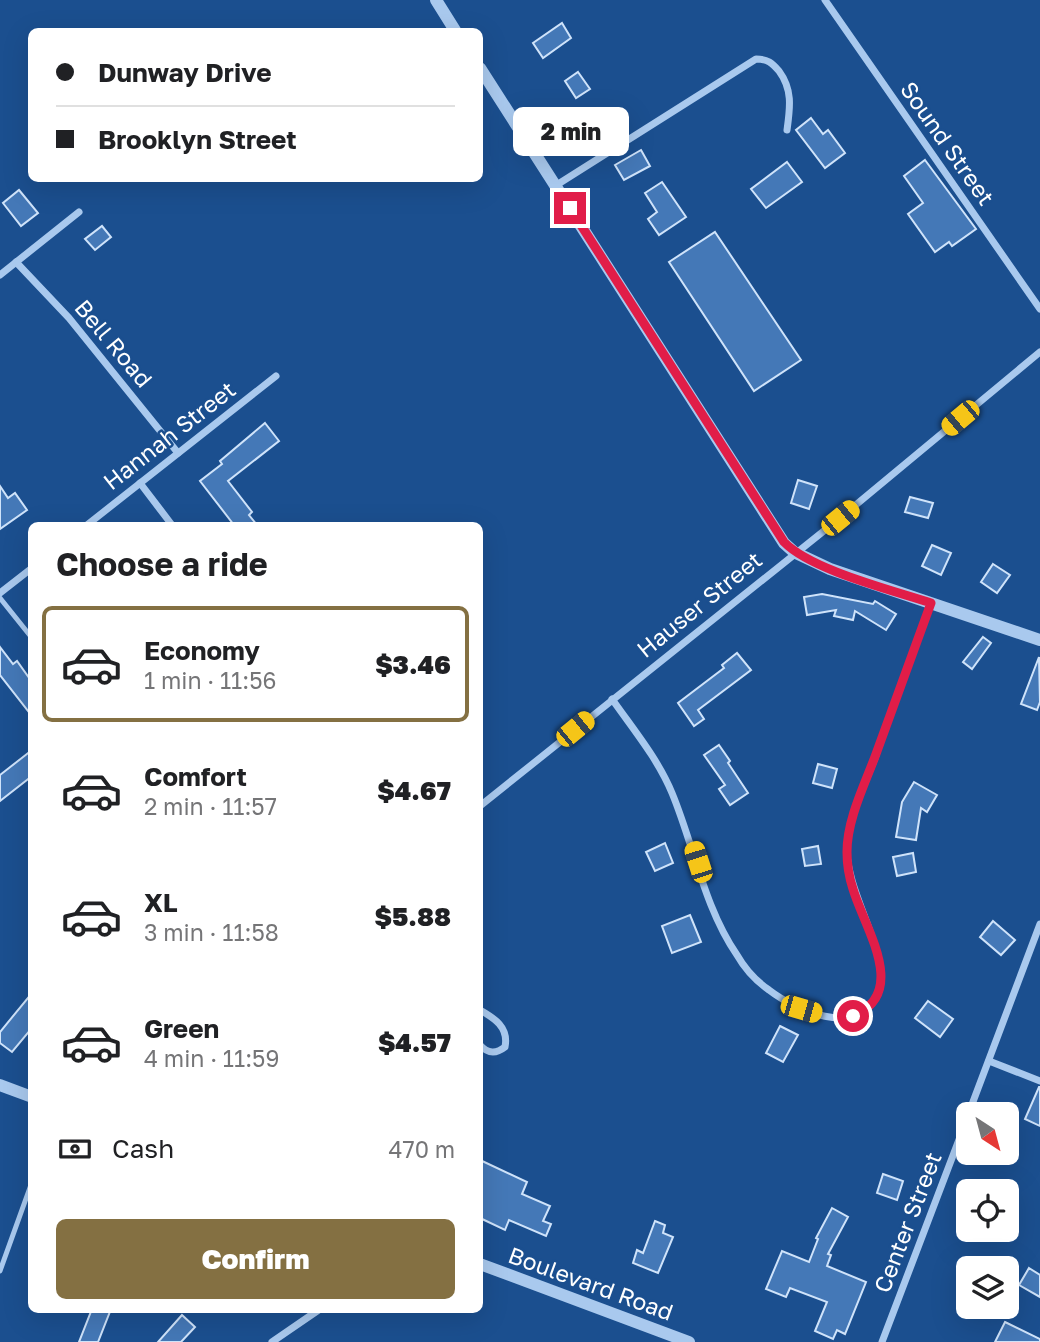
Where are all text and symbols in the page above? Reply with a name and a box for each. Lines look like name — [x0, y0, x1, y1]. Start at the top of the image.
text: Dunway Drive — [98, 57, 272, 88]
street label: Sound Street — [895, 76, 1001, 210]
callout: 2 min — [512, 106, 628, 156]
text: 2 min — [541, 117, 601, 145]
text: Brooklyn Street — [98, 124, 297, 155]
route end — [554, 192, 586, 224]
street label: Bell Road — [69, 294, 159, 392]
street label: Hannah Street — [97, 375, 241, 495]
car — [938, 396, 983, 440]
car — [818, 497, 863, 539]
text: Choose a ride — [56, 545, 268, 583]
street label: Hauser Street — [631, 545, 767, 663]
icon: car — [60, 633, 123, 696]
text: Economy — [144, 635, 260, 666]
text: $3.46 — [375, 649, 451, 680]
text: 1 min · 11:56 — [144, 666, 276, 694]
car — [553, 708, 598, 750]
icon: car — [60, 759, 123, 822]
text: Comfort — [144, 761, 247, 792]
text: $4.67 — [377, 775, 451, 806]
text: 2 min · 11:57 — [144, 792, 277, 820]
car — [682, 839, 715, 885]
icon: car — [60, 885, 123, 948]
text: XL — [144, 887, 178, 918]
text: $5.88 — [375, 901, 451, 932]
text: 3 min · 11:58 — [144, 918, 279, 946]
car — [778, 993, 825, 1025]
route start — [837, 1000, 869, 1032]
icon: car — [60, 1011, 123, 1074]
text: Green — [144, 1013, 219, 1044]
text: $4.57 — [378, 1027, 451, 1058]
text: 4 min · 11:59 — [144, 1044, 279, 1072]
north arrow — [956, 1102, 1018, 1166]
map controls — [956, 1102, 1019, 1319]
icon: cash — [56, 1130, 94, 1168]
text: Cash — [112, 1133, 174, 1164]
text: 470 m — [388, 1135, 455, 1163]
street label: Center Street — [867, 1148, 947, 1296]
button: locate — [956, 1179, 1019, 1242]
button: Confirm — [56, 1219, 455, 1299]
street label: Boulevard Road — [505, 1240, 677, 1326]
button: layers — [956, 1256, 1019, 1319]

